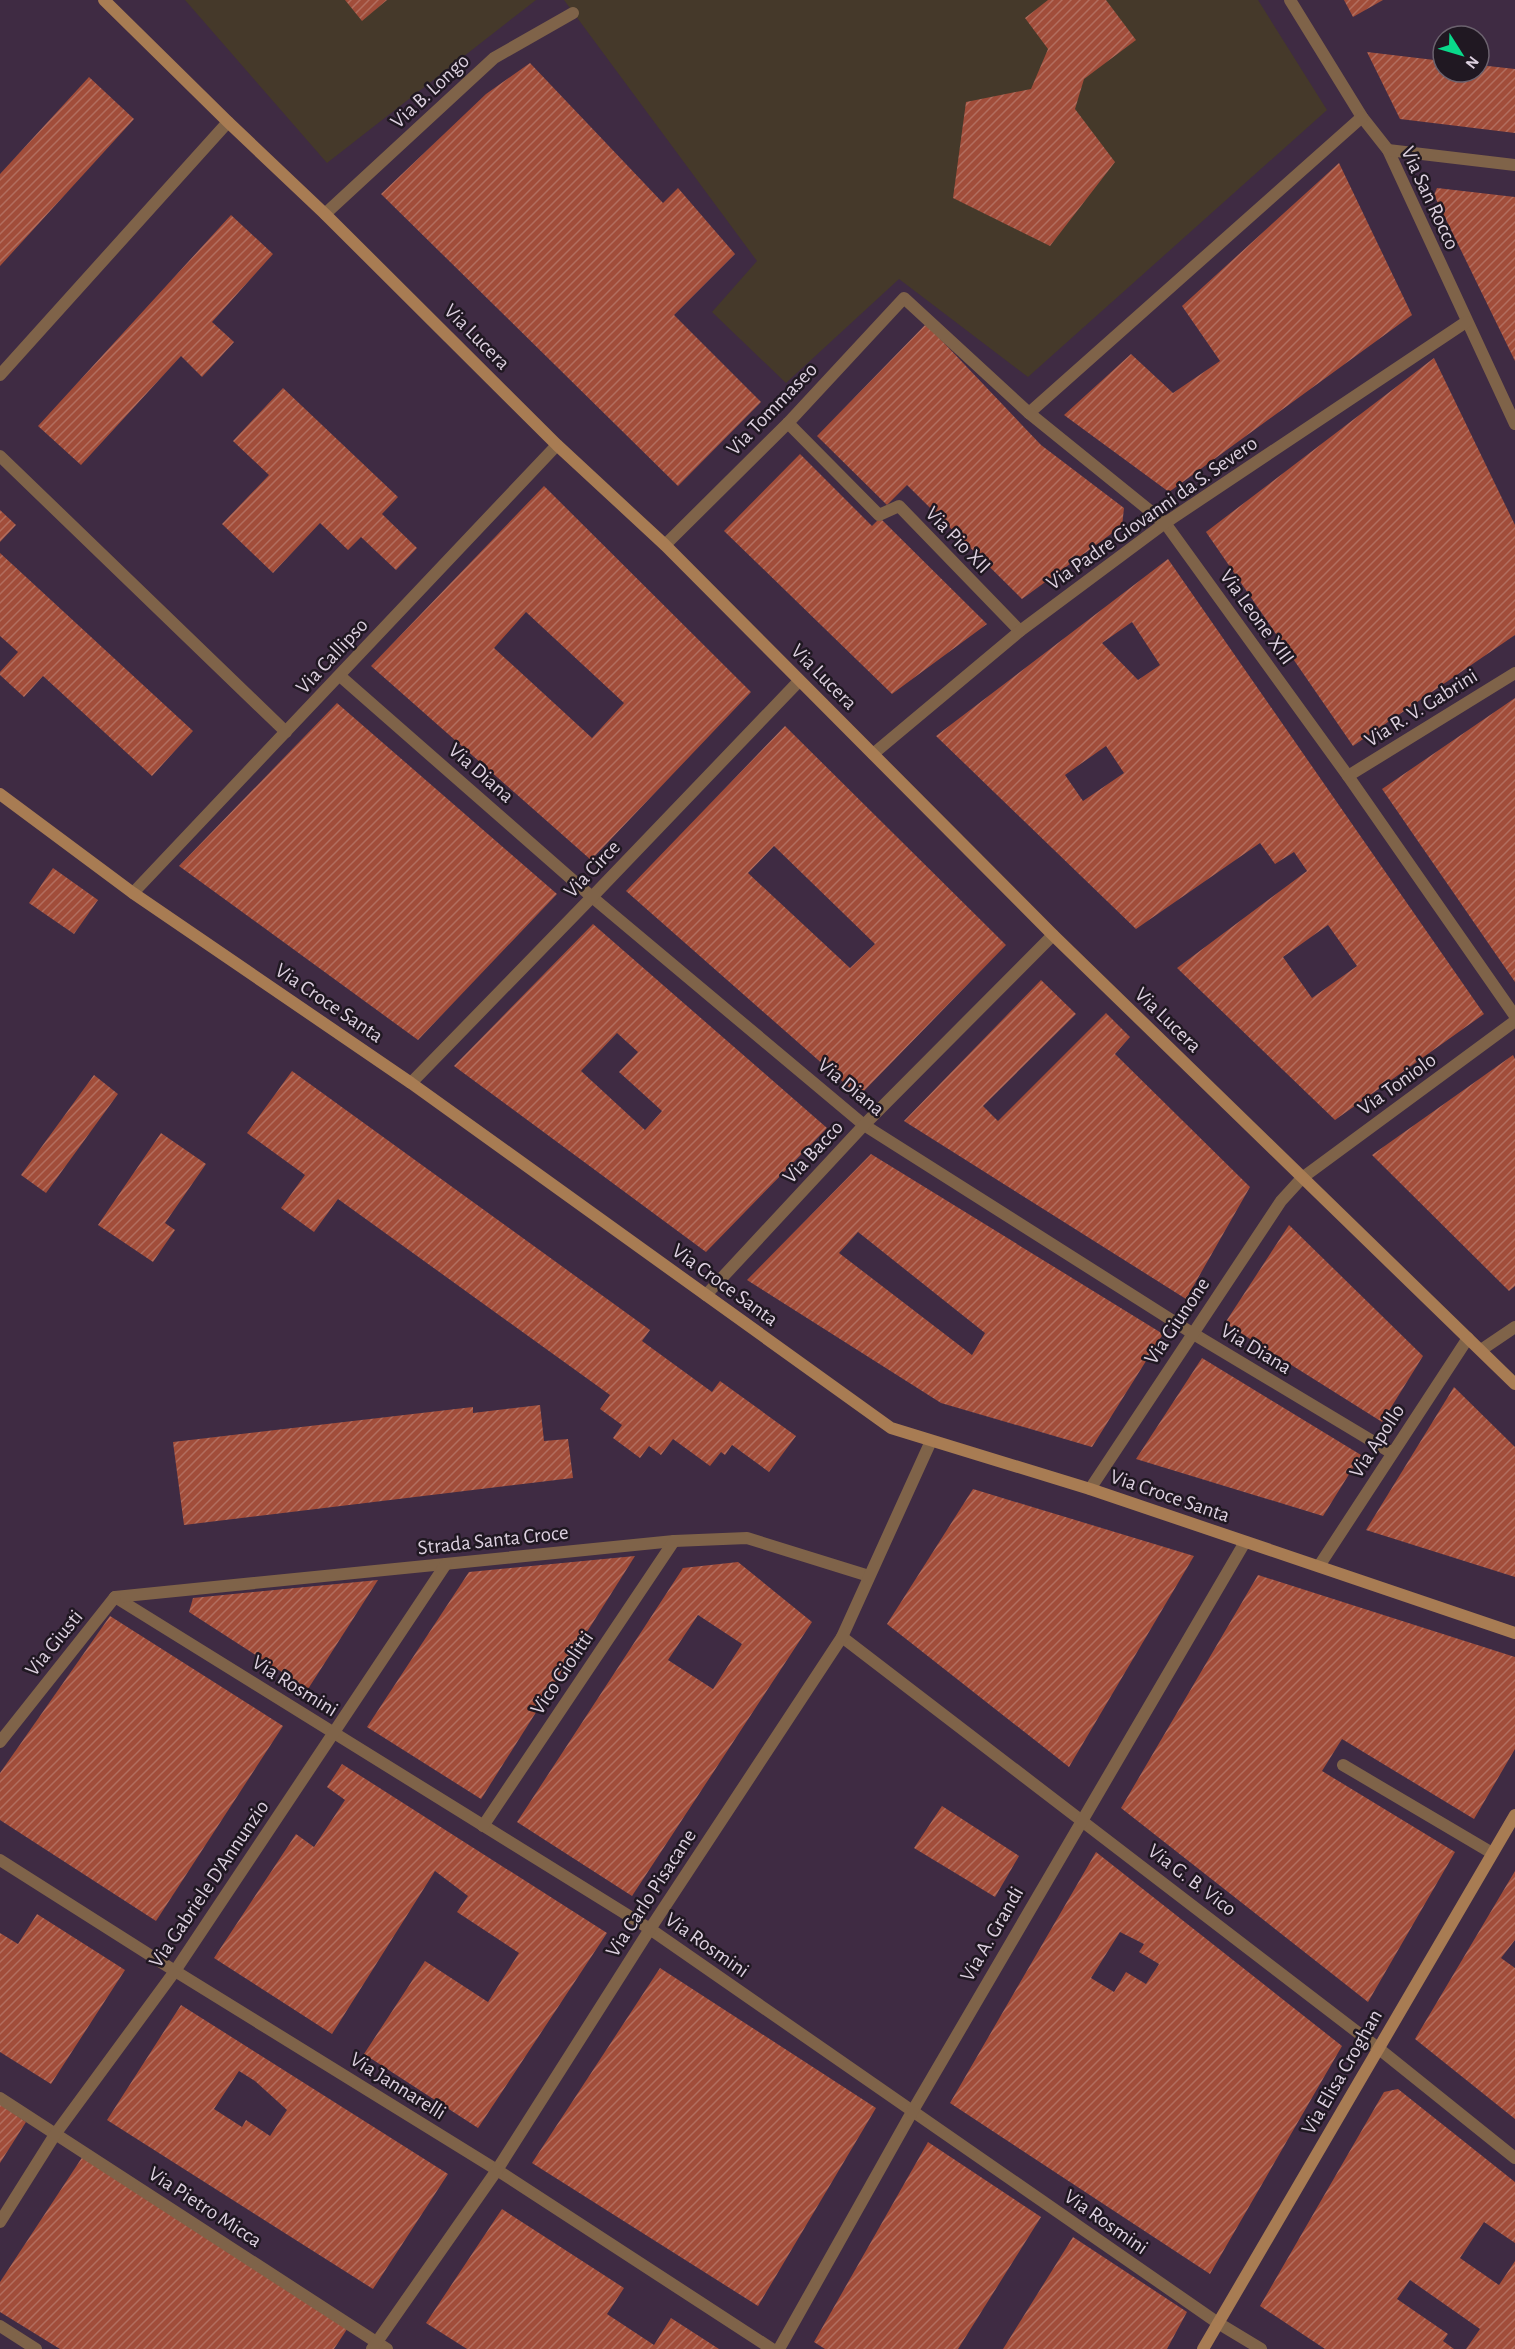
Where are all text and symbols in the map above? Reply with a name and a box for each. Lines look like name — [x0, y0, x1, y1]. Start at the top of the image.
north arrow — [1431, 24, 1491, 84]
street label: Via B. Longo — [387, 50, 473, 132]
text: N — [1462, 53, 1482, 72]
street label: Via San Rocco — [1397, 143, 1463, 253]
street label: Via Lucera — [440, 300, 514, 374]
street label: Via Tommaseo — [723, 359, 821, 459]
street label: Via Padre Giovanni da S. Severo — [1043, 432, 1261, 594]
street label: Via Pio XII — [921, 503, 995, 577]
street label: Via Leone XIII — [1216, 566, 1298, 668]
street label: Via Callipso — [292, 614, 372, 698]
street label: Via Lucera — [787, 640, 861, 714]
street label: Via R. V. Gabrini — [1361, 665, 1481, 751]
street label: Via Diana — [444, 739, 518, 807]
street label: Via Circe — [560, 836, 624, 902]
street label: Via Croce Santa — [271, 959, 387, 1047]
street label: Via Lucera — [1131, 983, 1206, 1057]
street label: Via Toniolo — [1354, 1049, 1440, 1119]
street label: Via Diana — [814, 1054, 888, 1120]
street label: Via Bacco — [779, 1116, 847, 1188]
street label: Via Croce Santa — [668, 1240, 782, 1330]
street label: Via Giunone — [1140, 1274, 1214, 1368]
street label: Via Diana — [1217, 1320, 1295, 1378]
street label: Via Apollo — [1345, 1400, 1409, 1482]
street label: Via Croce Santa — [1107, 1466, 1233, 1526]
street label: Strada Santa Croce — [416, 1522, 570, 1558]
street label: Via Giusti — [21, 1606, 87, 1680]
street label: Vico Giolitti — [527, 1628, 597, 1718]
street label: Via Rosmini — [248, 1651, 342, 1721]
street label: Via Gabriele D'Annunzio — [145, 1797, 273, 1971]
street label: Via Carlo Pisacane — [602, 1825, 700, 1961]
street label: Via G. B. Vico — [1144, 1840, 1240, 1920]
street label: Via A. Grandi — [957, 1883, 1027, 1985]
street label: Via Rosmini — [661, 1909, 753, 1981]
street label: Via Elisa Croghan — [1298, 2006, 1386, 2138]
street label: Via Jannarelli — [346, 2048, 450, 2124]
street label: Via Pietro Micca — [145, 2163, 266, 2251]
street label: Via Rosmini — [1060, 2186, 1152, 2258]

